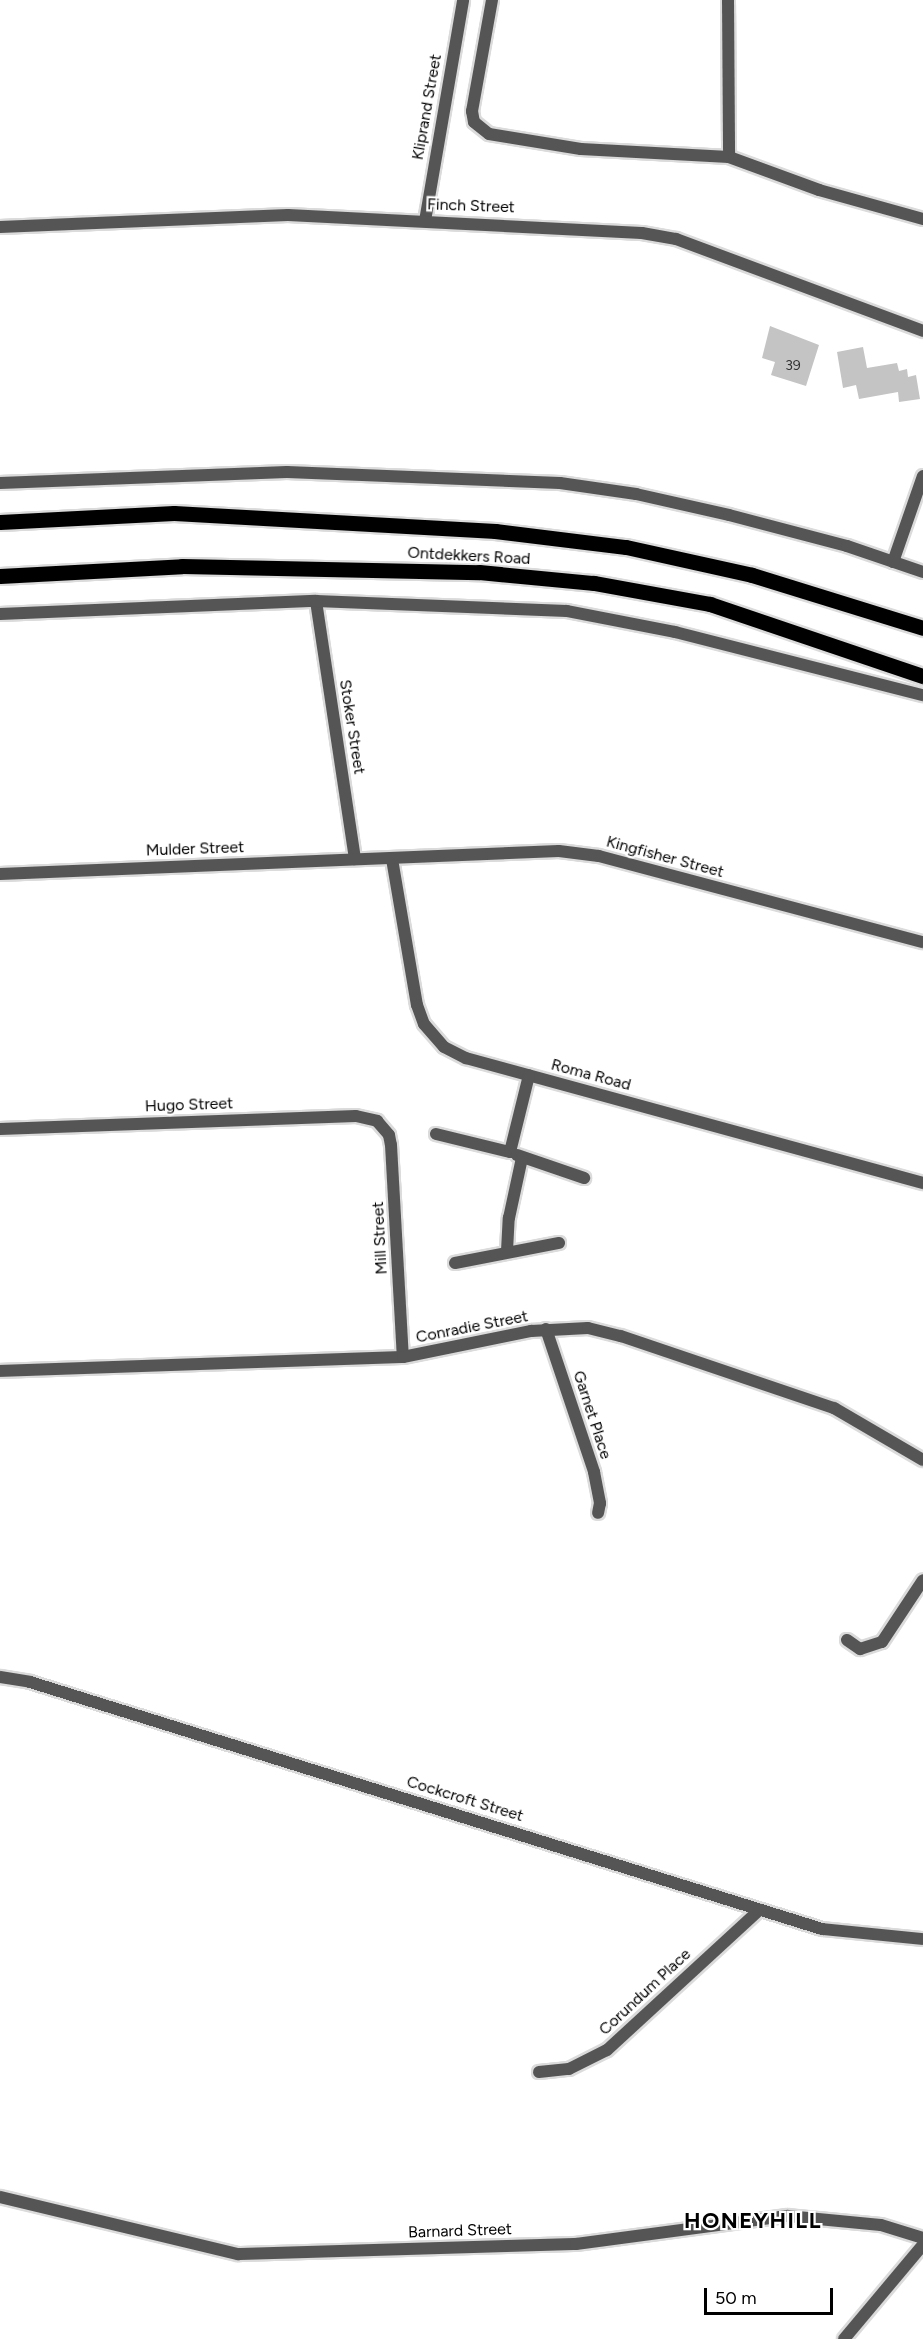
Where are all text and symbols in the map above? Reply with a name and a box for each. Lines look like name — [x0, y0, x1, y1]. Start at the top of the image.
street label: Kliprand Street — [408, 53, 446, 161]
street label: Finch Street — [427, 195, 515, 217]
house number: 39 — [785, 358, 801, 374]
street label: Ontdekkers Road — [407, 543, 531, 569]
street label: Stoker Street — [335, 678, 369, 776]
street label: Kingfisher Street — [604, 832, 726, 882]
street label: Mulder Street — [146, 838, 244, 860]
street label: Roma Road — [549, 1055, 633, 1095]
street label: Hugo Street — [145, 1094, 233, 1116]
street label: Mill Street — [369, 1201, 391, 1275]
street label: Conradie Street — [414, 1307, 530, 1347]
street label: Garnet Place — [569, 1368, 615, 1462]
street label: Cockcroft Street — [404, 1772, 526, 1826]
street label: Corundum Place — [595, 1945, 695, 2039]
district label: HONEYHILL — [684, 2208, 822, 2234]
street label: Barnard Street — [408, 2220, 512, 2242]
scale bar — [707, 2276, 836, 2314]
text: 50 m — [715, 2287, 757, 2309]

